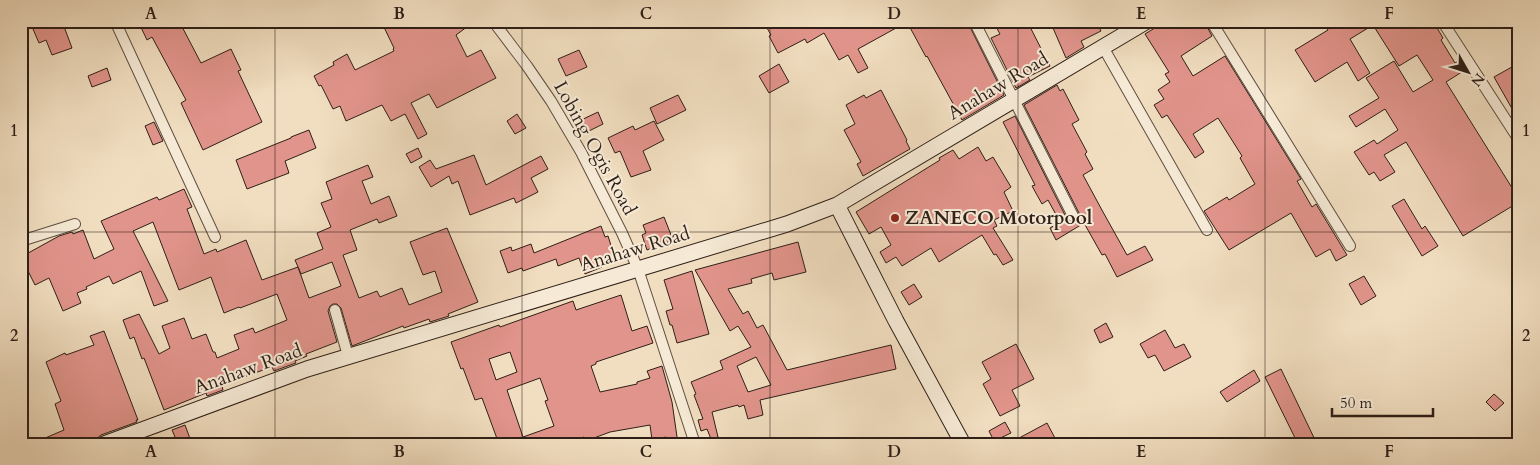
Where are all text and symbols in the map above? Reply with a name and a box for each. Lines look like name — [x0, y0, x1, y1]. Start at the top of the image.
text: A — [145, 3, 157, 25]
text: B — [393, 3, 405, 25]
text: C — [640, 3, 652, 25]
text: D — [887, 3, 901, 25]
text: E — [1136, 3, 1146, 25]
text: F — [1384, 3, 1394, 25]
street label: Anahaw Road — [943, 46, 1053, 126]
north arrow — [1442, 48, 1492, 98]
text: N — [1467, 69, 1489, 91]
street label: Lobing Ogis Road — [547, 76, 643, 220]
text: 1 — [10, 120, 18, 142]
text: 1 — [1522, 120, 1530, 142]
place label: ZANECO Motorpool — [905, 205, 1093, 231]
marker: ZANECO Motorpool — [889, 212, 901, 224]
street label: Anahaw Road — [577, 220, 693, 278]
text: 2 — [10, 325, 18, 347]
text: 2 — [1522, 325, 1530, 347]
street label: Anahaw Road — [190, 337, 306, 401]
scale bar — [1332, 385, 1434, 417]
text: 50 m — [1340, 393, 1372, 413]
text: A — [145, 441, 157, 463]
text: B — [393, 441, 405, 463]
text: C — [640, 441, 652, 463]
text: D — [887, 441, 901, 463]
text: E — [1136, 441, 1146, 463]
text: F — [1384, 441, 1394, 463]

